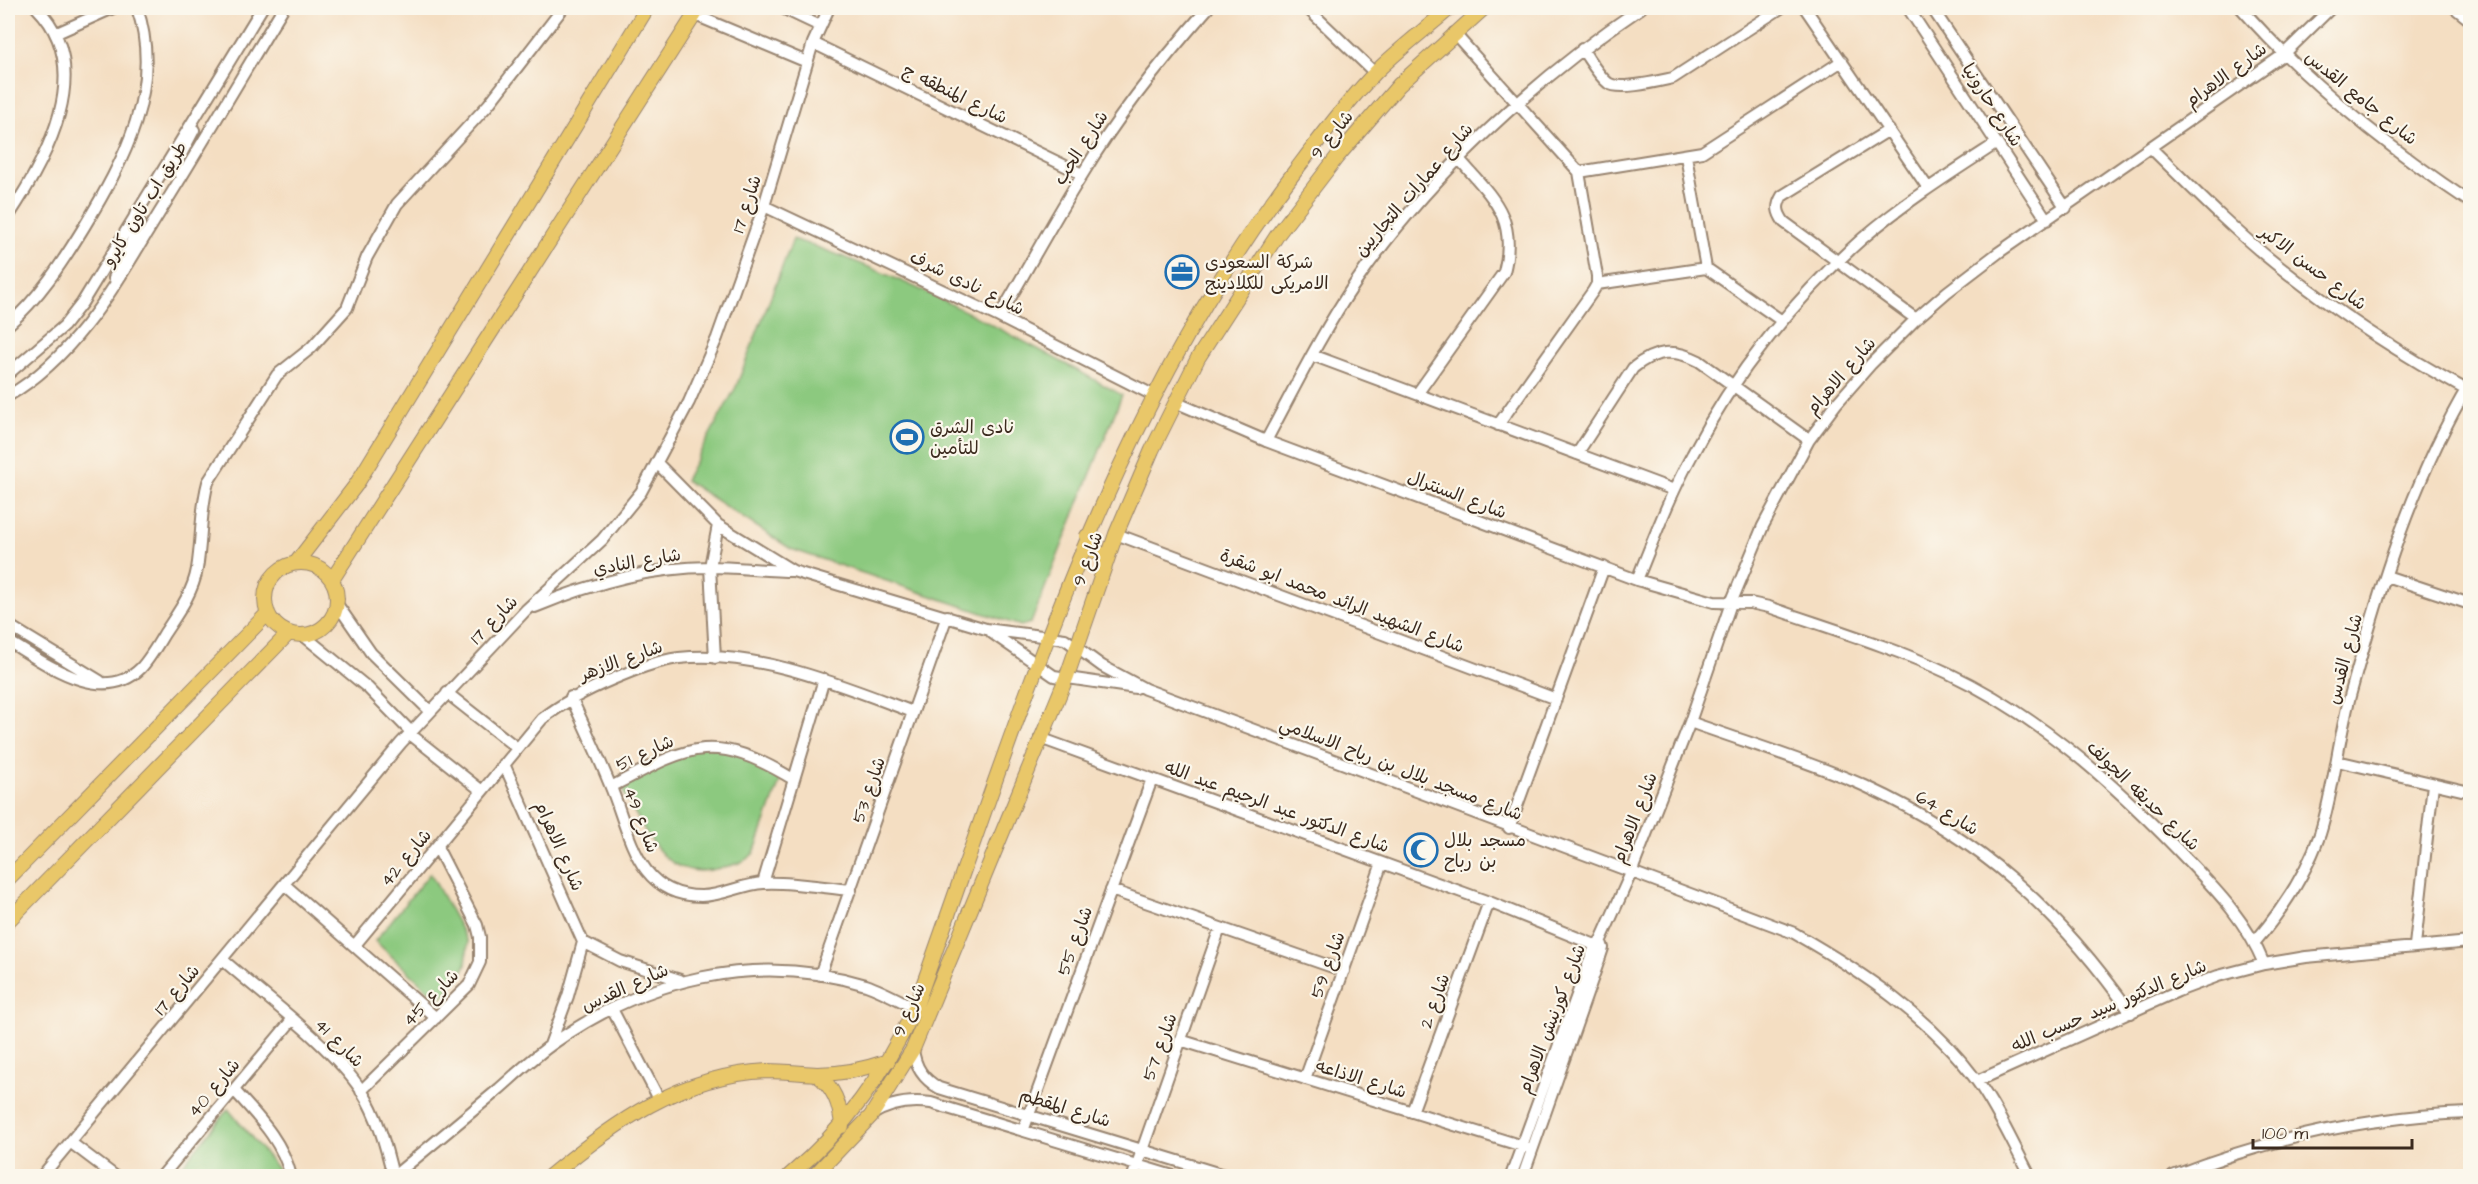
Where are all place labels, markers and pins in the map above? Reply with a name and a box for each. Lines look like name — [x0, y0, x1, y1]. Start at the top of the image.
place label: شركة السعودى الامريكى للكلادينج — [1205, 250, 1329, 296]
office icon: شركة السعودى الامريكى للكلادينج — [1164, 254, 1200, 290]
place label: نادى الشرق للتأمين — [930, 415, 1015, 461]
sports icon: نادى الشرق للتأمين — [889, 419, 925, 455]
place label: مسجد بلال بن رباح — [1444, 828, 1526, 874]
mosque icon: مسجد بلال بن رباح — [1403, 832, 1439, 868]

